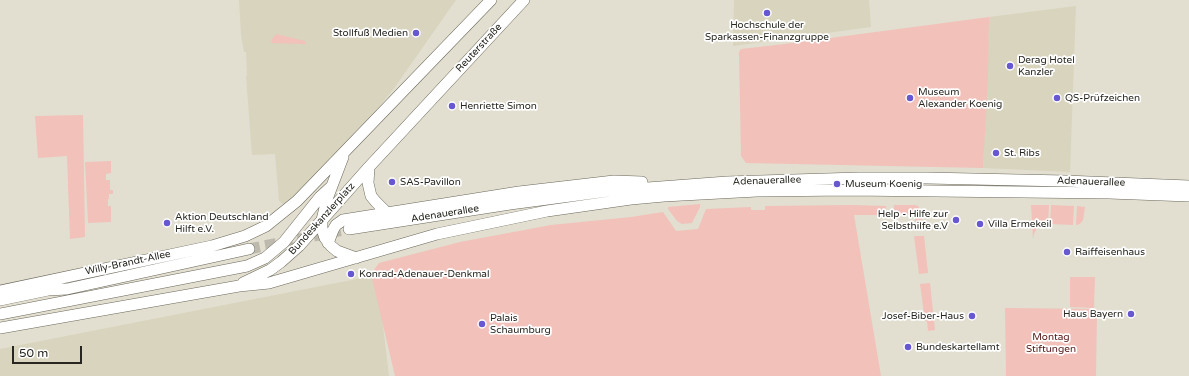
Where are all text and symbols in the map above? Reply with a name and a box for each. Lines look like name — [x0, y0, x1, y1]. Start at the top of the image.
marker: Hochschule der Sparkassen-Finanzgruppe — [762, 8, 772, 18]
place label: Hochschule der Sparkassen-Finanzgruppe — [705, 19, 829, 42]
street label: Reuterstraße — [454, 21, 504, 75]
place label: Stollfuß Medien — [333, 27, 408, 39]
marker: Stollfuß Medien — [411, 28, 421, 38]
place label: Derag Hotel Kanzler — [1018, 54, 1075, 78]
marker: Derag Hotel Kanzler — [1005, 61, 1015, 71]
place label: Museum Alexander Koenig — [918, 86, 1002, 110]
place label: QS-Prüfzeichen — [1065, 92, 1140, 104]
marker: Museum Alexander Koenig — [905, 93, 915, 103]
marker: QS-Prüfzeichen — [1052, 93, 1062, 103]
place label: Henriette Simon — [460, 100, 537, 112]
marker: Henriette Simon — [447, 101, 457, 111]
place label: St. Ribs — [1004, 147, 1040, 159]
marker: St. Ribs — [991, 148, 1001, 158]
street label: Adenauerallee — [733, 174, 801, 188]
street label: Adenauerallee — [1057, 175, 1125, 189]
place label: SAS-Pavillon — [400, 176, 461, 188]
marker: SAS-Pavillon — [387, 177, 397, 187]
place label: Museum Koenig — [845, 178, 922, 190]
marker: Museum Koenig — [832, 179, 842, 189]
street label: Bundeskanzlerplatz — [286, 180, 358, 258]
street label: Adenauerallee — [410, 203, 480, 225]
place label: Help - Hilfe zur Selbsthilfe e.V — [878, 208, 948, 232]
place label: Aktion Deutschland Hilft e.V. — [175, 211, 269, 234]
marker: Help - Hilfe zur Selbsthilfe e.V — [951, 215, 961, 225]
marker: Aktion Deutschland Hilft e.V. — [162, 218, 172, 228]
place label: Villa Ermekeil — [988, 218, 1052, 230]
marker: Villa Ermekeil — [975, 219, 985, 229]
place label: Raiffeisenhaus — [1075, 246, 1145, 258]
marker: Raiffeisenhaus — [1062, 247, 1072, 257]
street label: Willy-Brandt-Allee — [84, 248, 172, 278]
place label: Konrad-Adenauer-Denkmal — [359, 268, 489, 280]
marker: Konrad-Adenauer-Denkmal — [346, 269, 356, 279]
place label: Haus Bayern — [1063, 308, 1123, 320]
marker: Haus Bayern — [1126, 309, 1136, 319]
place label: Josef-Biber-Haus — [882, 310, 964, 322]
marker: Josef-Biber-Haus — [967, 311, 977, 321]
place label: Palais Schaumburg — [490, 312, 551, 336]
marker: Palais Schaumburg — [477, 319, 487, 329]
park label: Montag Stiftungen — [1026, 331, 1076, 354]
scale bar — [14, 338, 84, 364]
place label: Bundeskartellamt — [916, 341, 999, 353]
marker: Bundeskartellamt — [903, 342, 913, 352]
text: 50 m — [19, 346, 48, 360]

